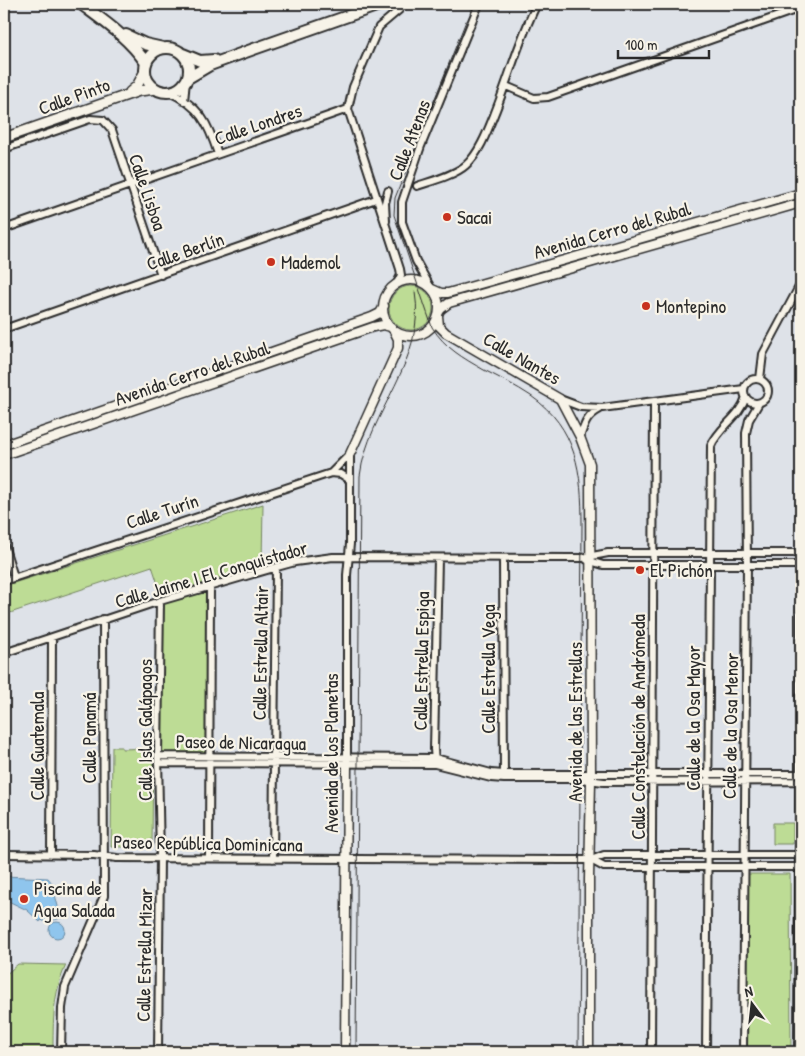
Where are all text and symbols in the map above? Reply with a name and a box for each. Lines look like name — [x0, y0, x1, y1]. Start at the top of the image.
scale bar — [618, 28, 709, 60]
text: 100 m — [625, 34, 658, 55]
street label: Calle Pinto — [35, 71, 114, 121]
street label: Calle Atenas — [382, 96, 436, 184]
street label: Calle Londres — [211, 97, 305, 151]
street label: Calle Lisboa — [123, 150, 173, 234]
street label: Avenida Cerro del Rubal — [531, 195, 694, 265]
place label: Sacai — [457, 204, 492, 230]
marker: Sacai — [441, 211, 453, 223]
street label: Calle Berlín — [143, 226, 227, 276]
place label: Mademol — [281, 249, 341, 275]
marker: Mademol — [265, 256, 277, 268]
place label: Montepino — [656, 293, 727, 319]
marker: Montepino — [640, 300, 652, 312]
street label: Calle Nantes — [478, 325, 566, 391]
street label: Avenida Cerro del Rubal — [111, 334, 274, 412]
street label: Calle Turín — [122, 487, 202, 535]
street label: Calle Jaime I El Conquistador — [112, 534, 311, 614]
place label: El Pichón — [650, 557, 713, 583]
marker: El Pichón — [634, 564, 646, 576]
street label: Calle Estrella Altair — [246, 585, 274, 721]
street label: Calle Estrella Espiga — [407, 591, 435, 731]
street label: Calle Estrella Vega — [475, 604, 501, 734]
street label: Calle Constelación de Andrómeda — [625, 614, 651, 840]
street label: Avenida de las Estrellas — [562, 642, 588, 802]
street label: Calle de la Osa Mayor — [680, 644, 706, 791]
street label: Calle de la Osa Menor — [716, 652, 744, 799]
street label: Calle Islas Galápagos — [132, 659, 158, 801]
street label: Avenida de los Planetas — [318, 673, 344, 833]
street label: Calle Guatemala — [24, 691, 50, 801]
street label: Calle Panamá — [76, 692, 102, 783]
street label: Paseo de Nicaragua — [176, 728, 307, 756]
street label: Paseo República Dominicana — [113, 828, 303, 858]
place label: Piscina de Agua Salada — [34, 875, 115, 923]
street label: Calle Estrella Mizar — [130, 887, 158, 1022]
marker: Piscina de Agua Salada — [18, 893, 30, 905]
north arrow — [728, 978, 778, 1028]
text: N — [742, 981, 755, 1001]

